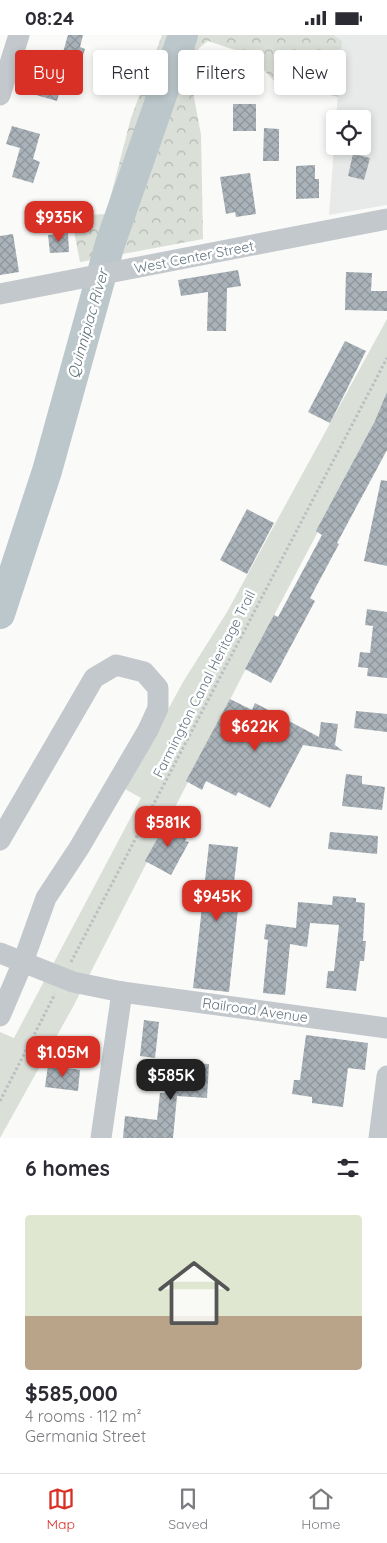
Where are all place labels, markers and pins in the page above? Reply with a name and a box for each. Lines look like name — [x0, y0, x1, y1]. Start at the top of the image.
pin: $935K — [24, 201, 94, 243]
pin: $622K — [220, 709, 290, 752]
pin: $581K — [133, 805, 203, 848]
pin: $945K — [182, 879, 252, 922]
pin: $1.05M — [22, 1035, 104, 1078]
pin: $585K — [136, 1059, 206, 1101]

